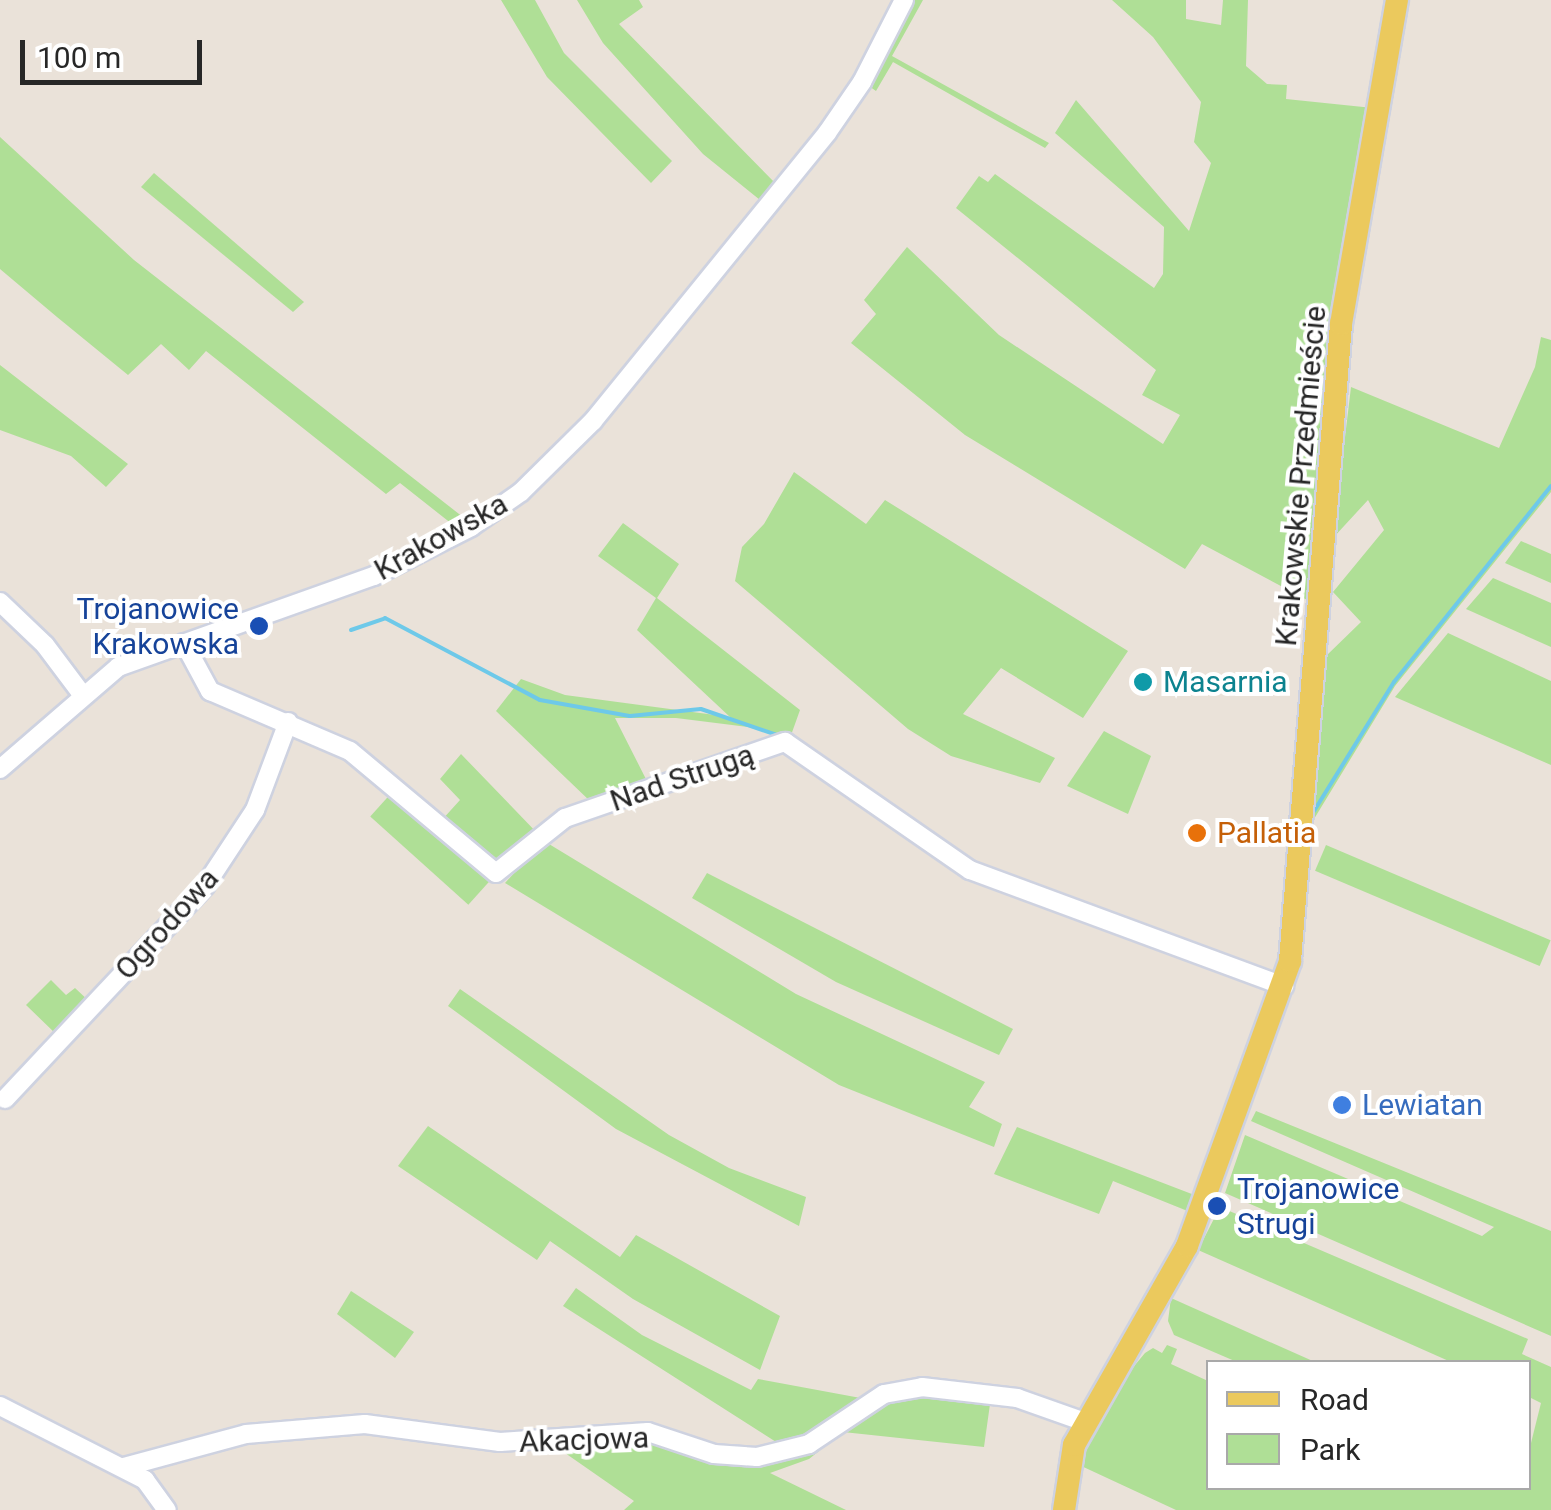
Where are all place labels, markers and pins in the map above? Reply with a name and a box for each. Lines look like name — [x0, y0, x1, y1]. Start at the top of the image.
place label: Trojanowice Krakowska — [77, 591, 239, 662]
marker: Trojanowice Krakowska — [248, 615, 270, 637]
place label: Masarnia — [1163, 664, 1288, 700]
marker: Masarnia — [1132, 671, 1154, 693]
place label: Pallatia — [1217, 815, 1316, 851]
marker: Pallatia — [1186, 822, 1208, 844]
place label: Lewiatan — [1362, 1087, 1483, 1123]
marker: Lewiatan — [1331, 1094, 1353, 1116]
place label: Trojanowice Strugi — [1237, 1171, 1399, 1242]
marker: Trojanowice Strugi — [1206, 1195, 1228, 1217]

